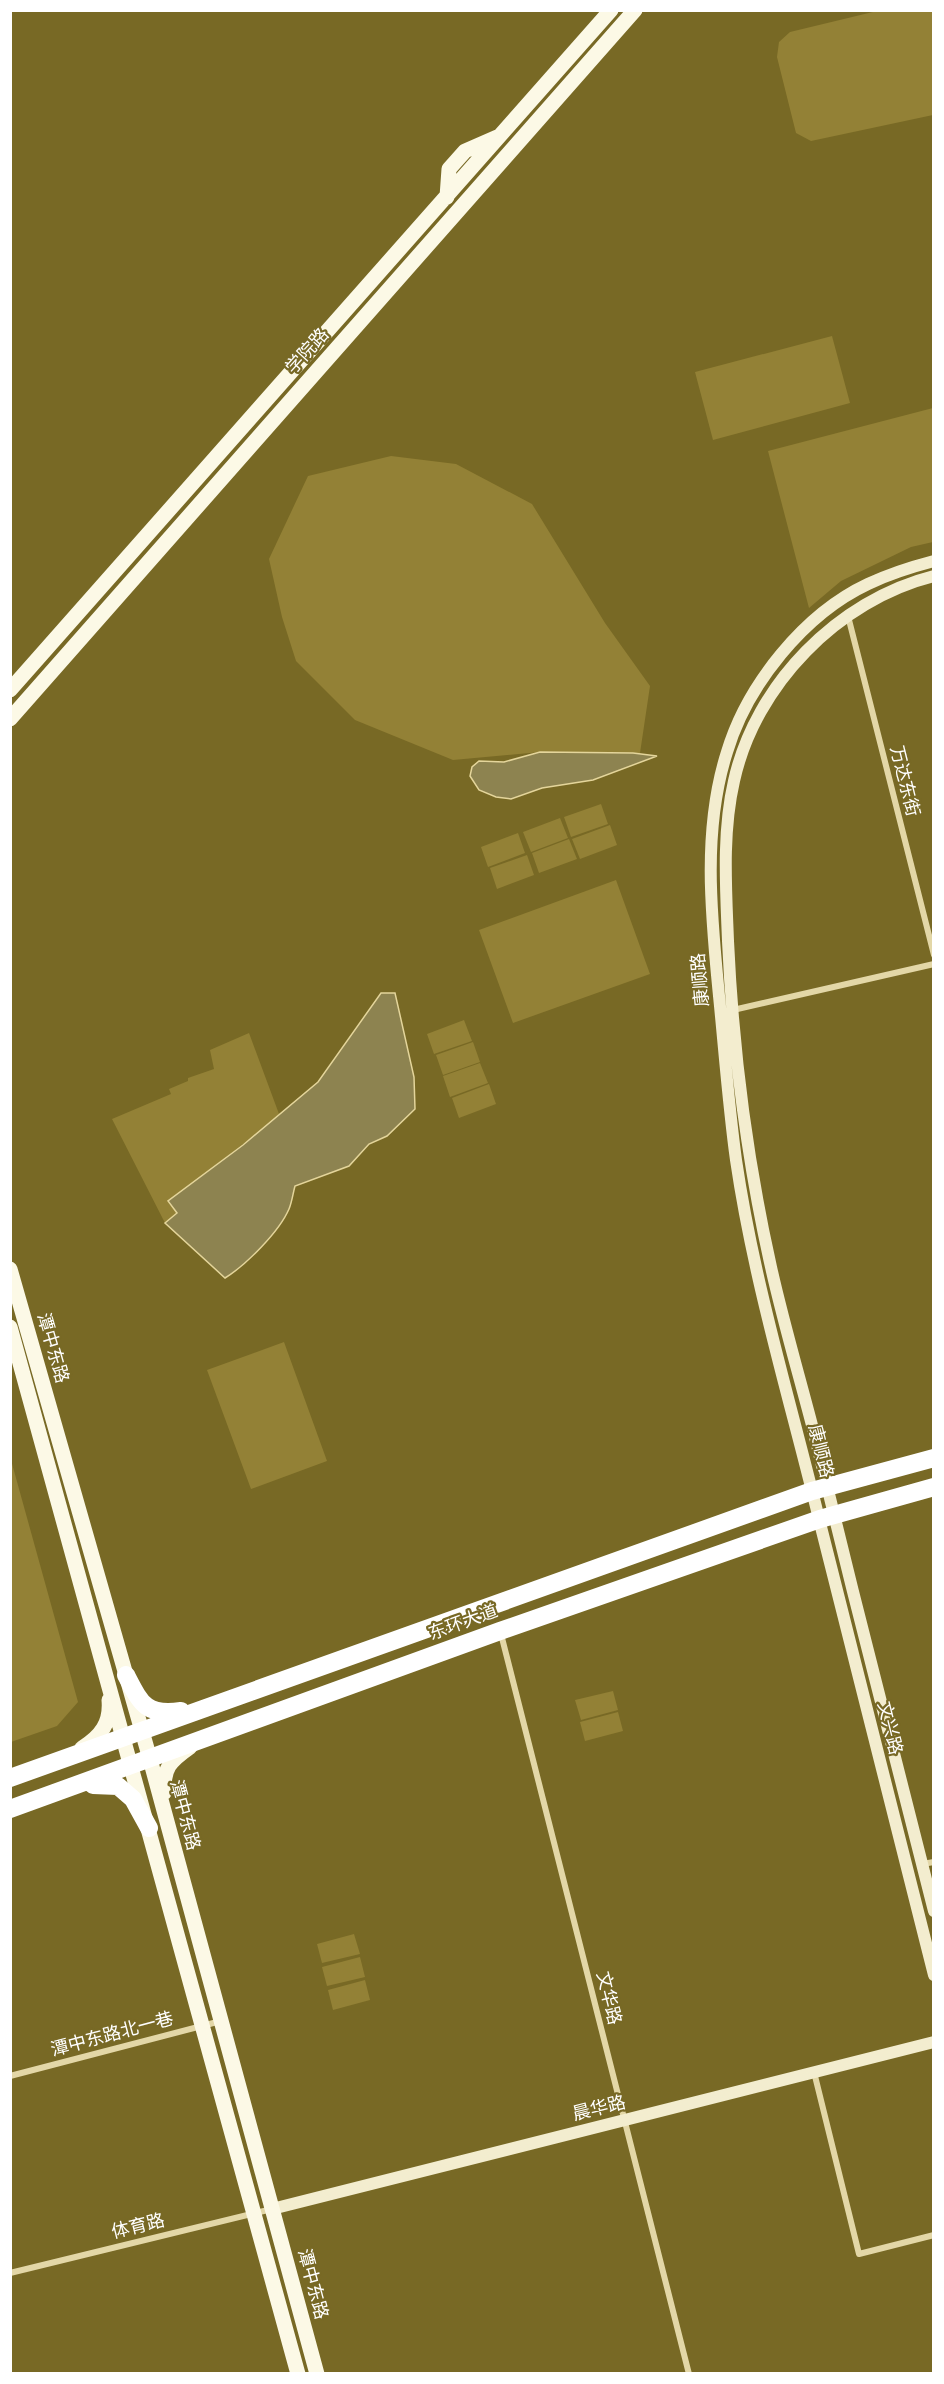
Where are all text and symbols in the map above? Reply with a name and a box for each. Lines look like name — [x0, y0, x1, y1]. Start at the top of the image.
street label: 学院路 — [281, 324, 333, 378]
street label: 万达东街 — [886, 743, 924, 819]
street label: 康顺路 — [687, 952, 713, 1008]
street label: 潭中东路 — [33, 1310, 73, 1386]
street label: 康顺路 — [804, 1422, 838, 1480]
street label: 东环大道 — [425, 1599, 501, 1645]
street label: 文兴路 — [873, 1699, 907, 1757]
street label: 潭中东路 — [165, 1777, 205, 1853]
street label: 文华路 — [592, 1969, 626, 2027]
street label: 潭中东路北一巷 — [48, 2007, 176, 2061]
street label: 晨华路 — [570, 2091, 628, 2125]
street label: 体育路 — [109, 2209, 167, 2243]
street label: 潭中东路 — [293, 2246, 333, 2322]

